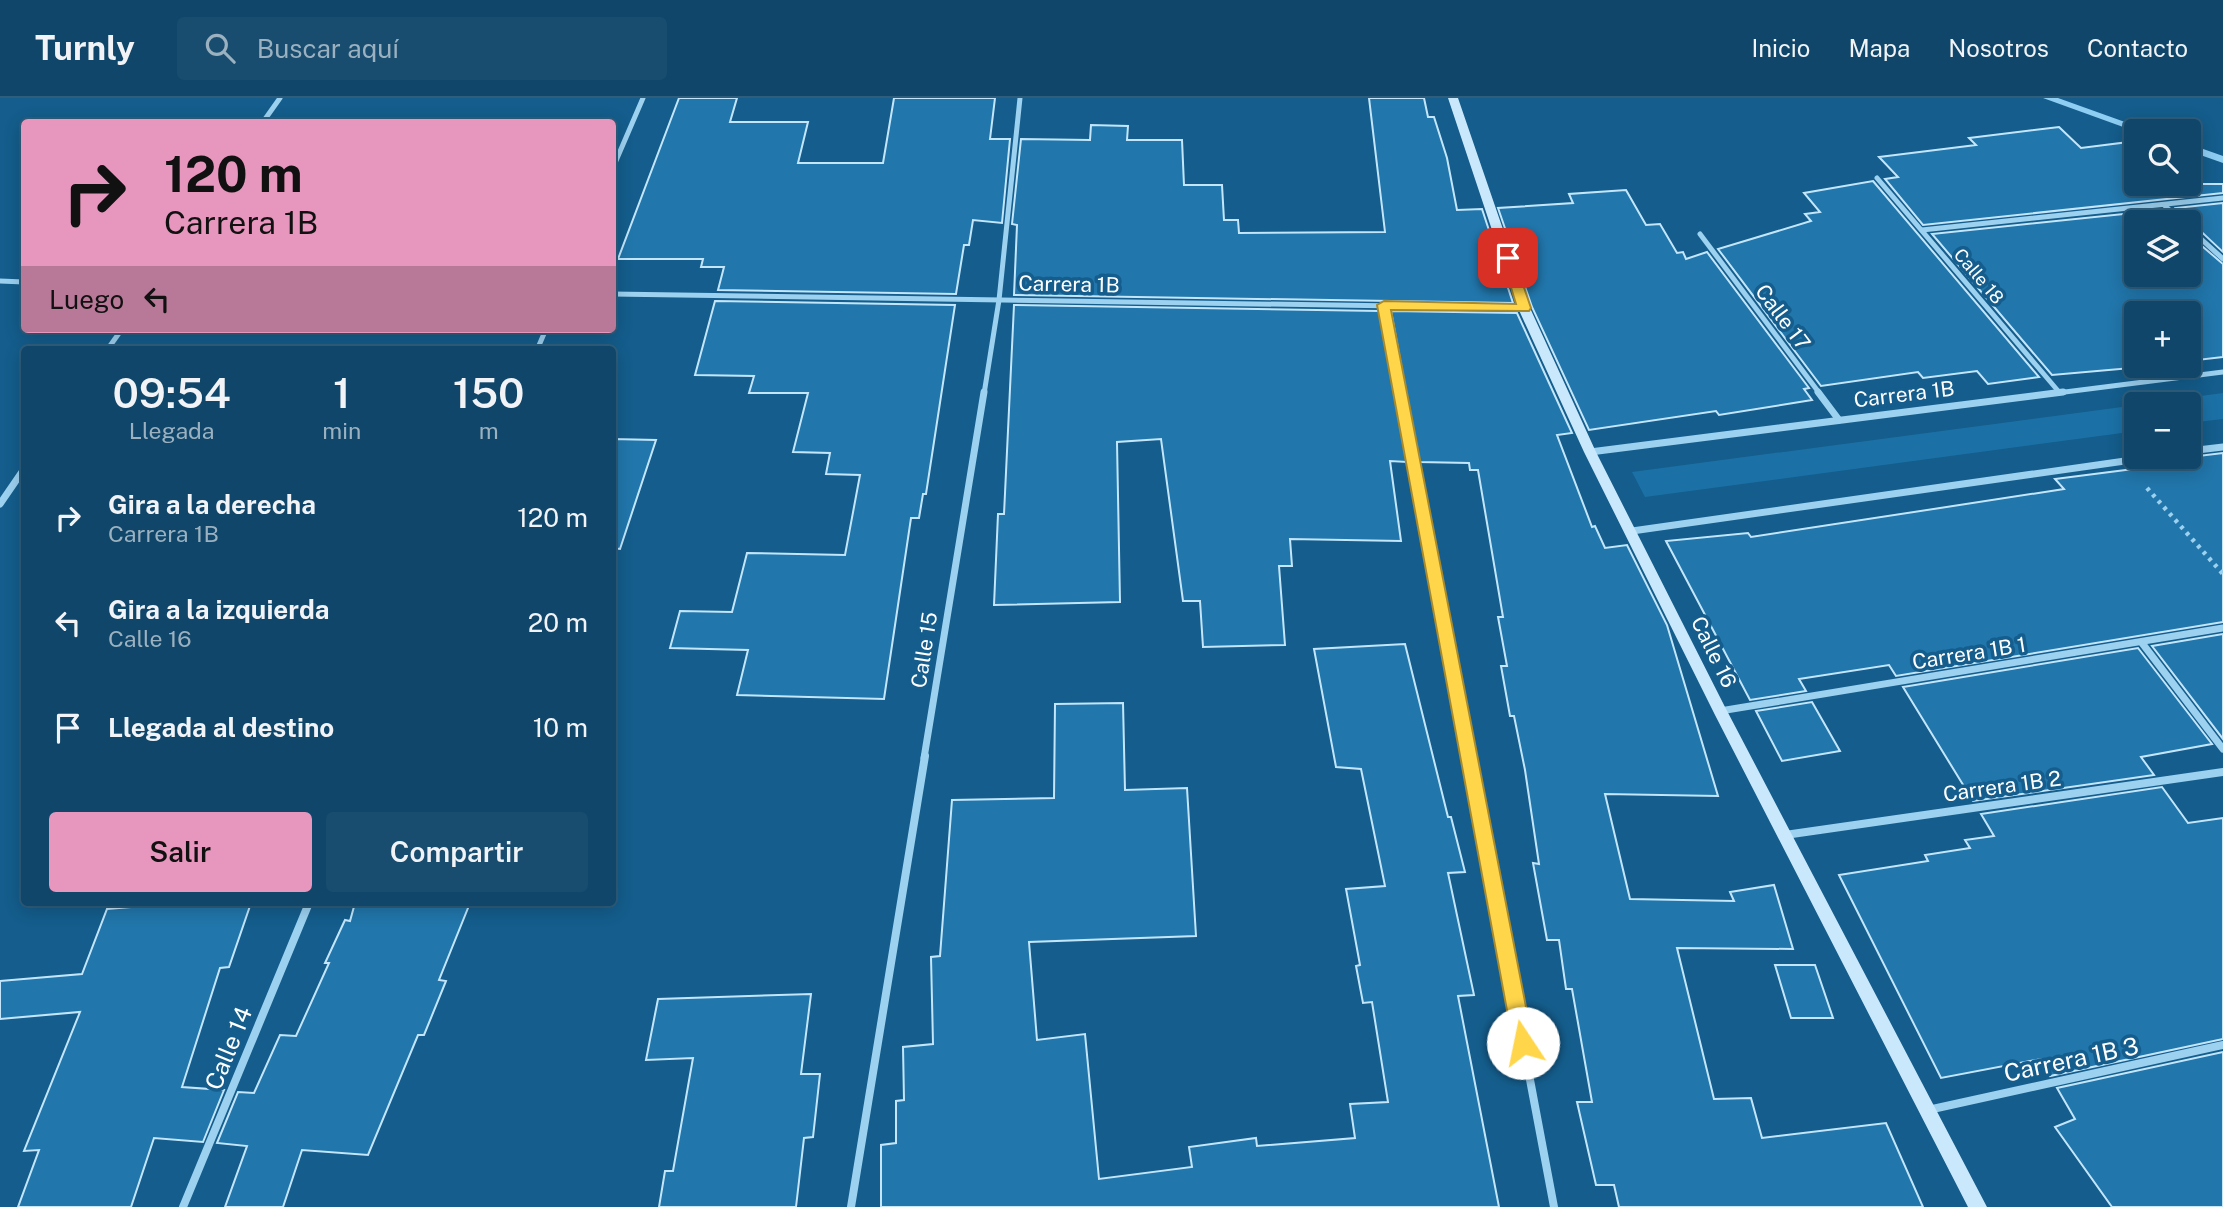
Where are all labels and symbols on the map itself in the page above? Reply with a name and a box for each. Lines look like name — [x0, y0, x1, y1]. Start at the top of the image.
pin — [1478, 228, 1538, 288]
street label: Calle 18 — [1950, 244, 2008, 308]
street label: Carrera 1B — [1018, 271, 1120, 297]
street label: Calle 17 — [1750, 279, 1816, 355]
street label: Carrera 1B — [1852, 375, 1956, 413]
street label: Calle 15 — [906, 610, 942, 690]
street label: Calle 16 — [1686, 612, 1742, 692]
street label: Carrera 1B 1 — [1910, 632, 2028, 674]
street label: Carrera 1B 2 — [1941, 765, 2063, 807]
street label: Calle 14 — [199, 1002, 257, 1094]
position arrow — [1486, 1006, 1560, 1080]
street label: Carrera 1B 3 — [2001, 1031, 2141, 1087]

